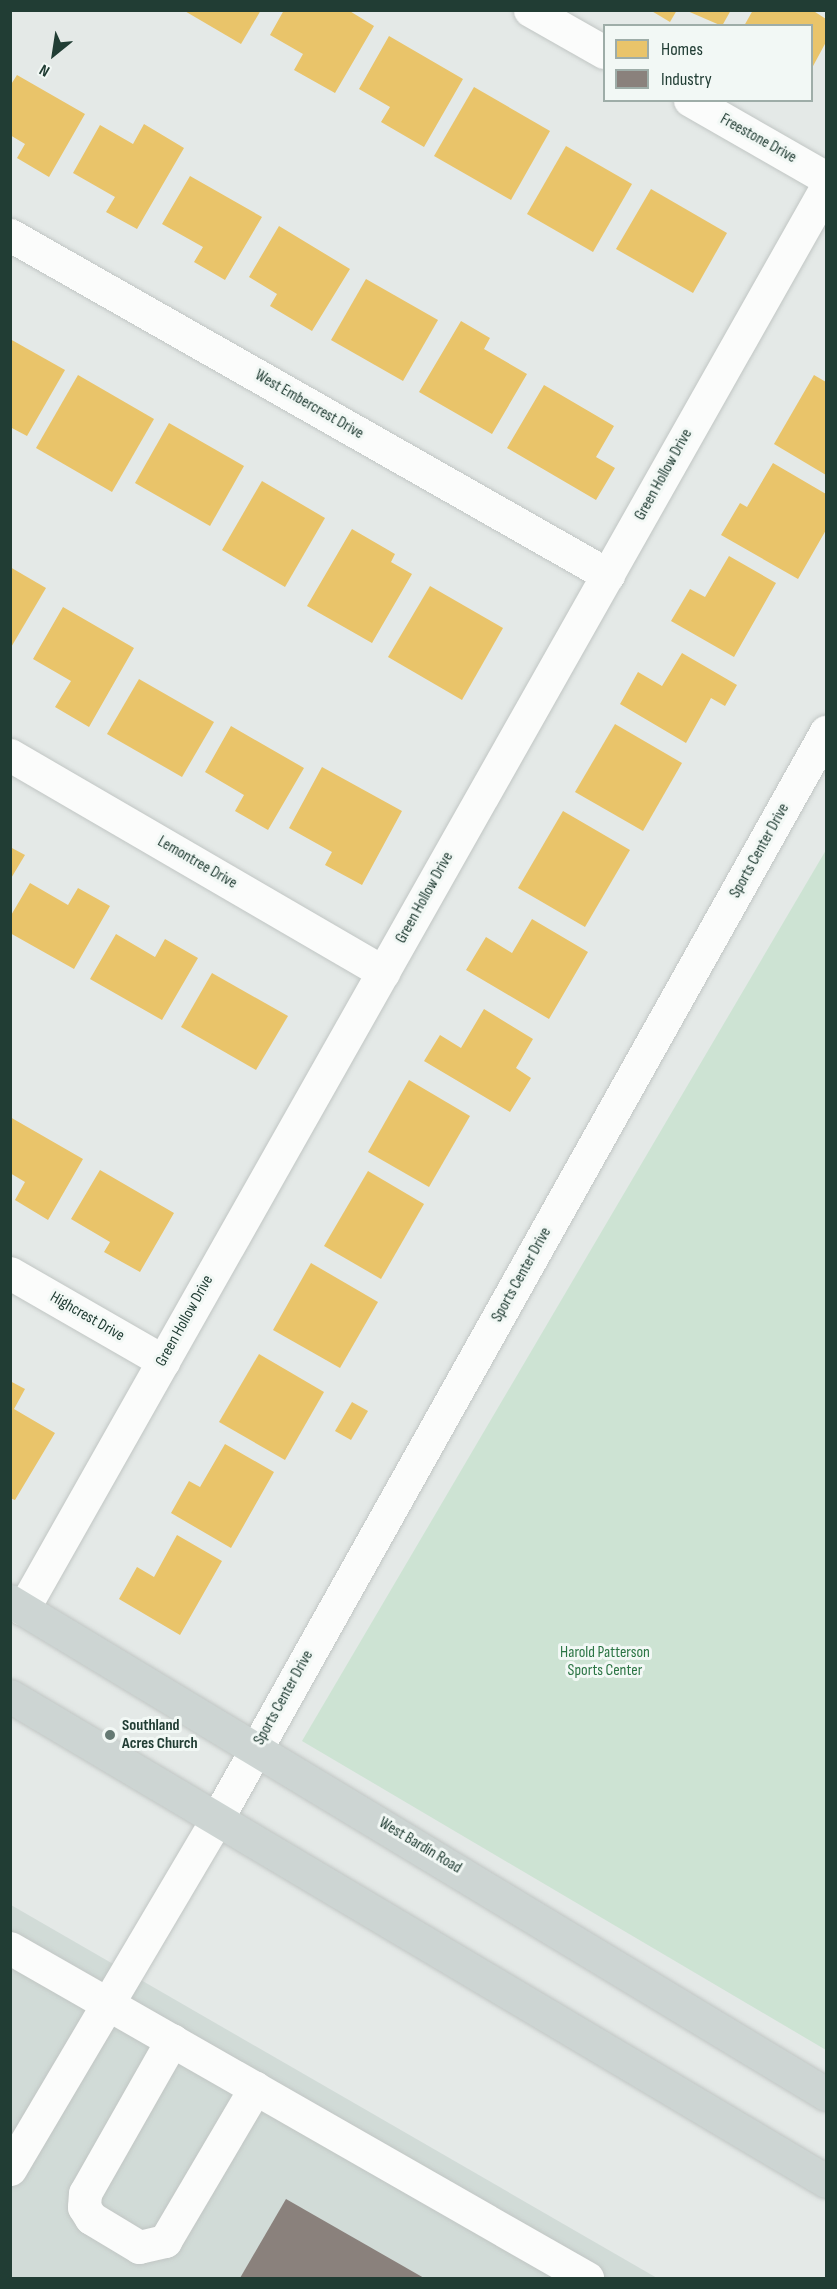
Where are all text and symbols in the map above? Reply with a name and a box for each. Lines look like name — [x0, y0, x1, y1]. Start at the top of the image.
north arrow — [24, 24, 84, 84]
legend — [603, 24, 813, 102]
text: Homes — [661, 39, 703, 60]
text: N — [36, 60, 53, 80]
text: Industry — [661, 69, 712, 90]
street label: Freestone Drive — [717, 110, 799, 168]
street label: West Embercrest Drive — [251, 366, 367, 444]
street label: Green Hollow Drive — [631, 426, 697, 524]
street label: Sports Center Drive — [726, 800, 794, 902]
street label: Lemontree Drive — [154, 833, 240, 893]
street label: Green Hollow Drive — [392, 849, 458, 947]
street label: Sports Center Drive — [488, 1224, 556, 1326]
street label: Green Hollow Drive — [152, 1272, 218, 1370]
street label: Highcrest Drive — [46, 1288, 128, 1346]
park label: Harold Patterson Sports Center — [560, 1643, 650, 1681]
street label: Sports Center Drive — [250, 1647, 318, 1749]
place label: Southland Acres Church — [122, 1716, 198, 1754]
marker: Southland Acres Church — [103, 1728, 117, 1742]
street label: West Bardin Road — [375, 1814, 465, 1878]

